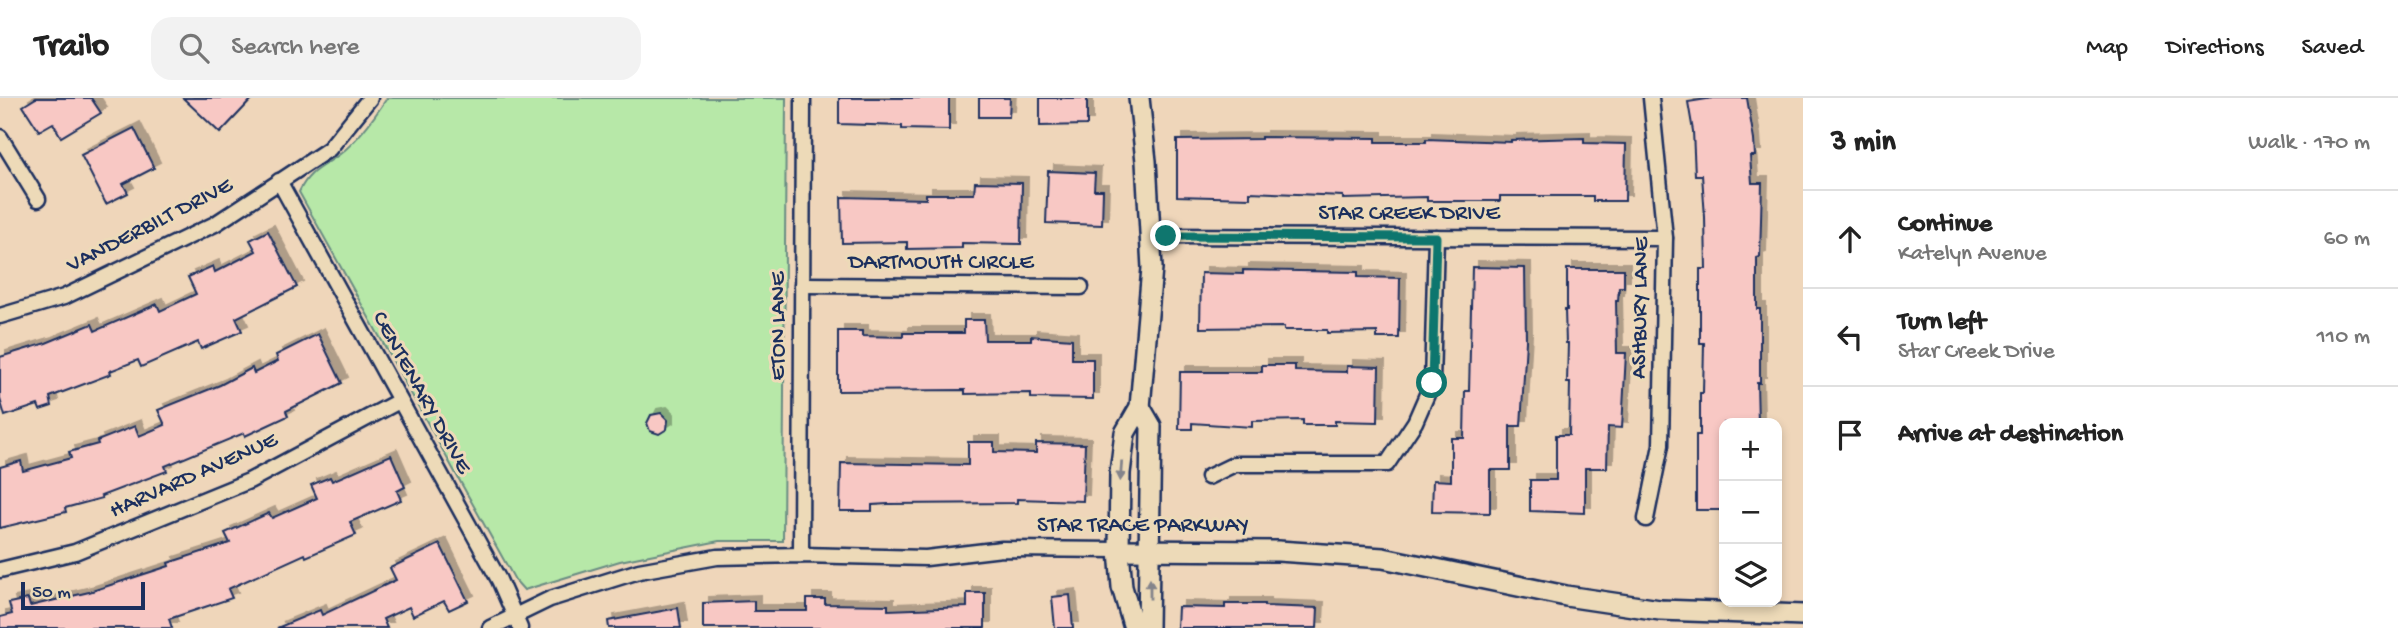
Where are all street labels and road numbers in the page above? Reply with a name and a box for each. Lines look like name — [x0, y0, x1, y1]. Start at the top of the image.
street label: VANDERBILT DRIVE — [62, 172, 239, 280]
street label: STAR CREEK DRIVE — [1318, 201, 1501, 228]
street label: ASHBURY LANE — [1626, 235, 1656, 379]
street label: DARTMOUTH CIRCLE — [846, 250, 1035, 277]
street label: ETON LANE — [766, 270, 793, 380]
street label: CENTENARY DRIVE — [365, 307, 478, 480]
street label: HARVARD AVENUE — [106, 426, 284, 525]
street label: STAR TRACE PARKWAY — [1037, 513, 1249, 540]

